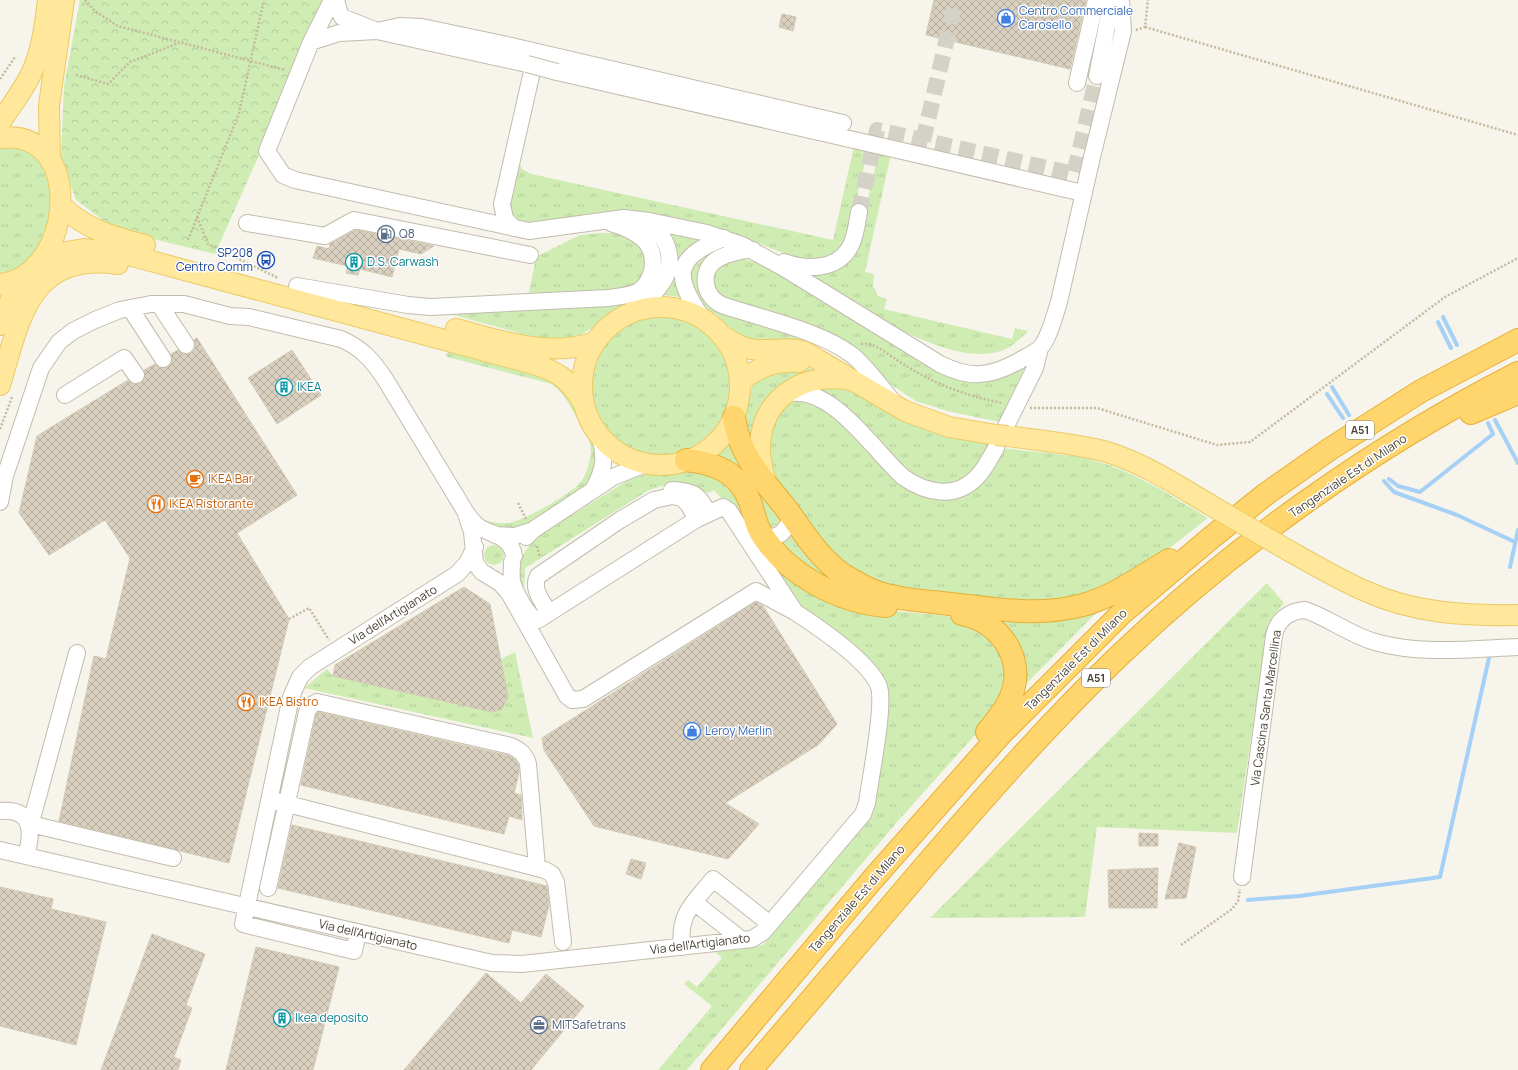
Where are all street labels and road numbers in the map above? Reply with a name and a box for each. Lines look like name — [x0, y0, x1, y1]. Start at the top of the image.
road number: A51 — [1346, 421, 1374, 439]
street label: Tangenziale Est di Milano — [1286, 430, 1410, 521]
street label: Via dell'Artigianato — [345, 581, 440, 649]
street label: Tangenziale Est di Milano — [1021, 605, 1131, 715]
street label: Via Cascina Santa Marcellina — [1246, 629, 1285, 787]
road number: A51 — [1082, 669, 1110, 687]
street label: Tangenziale Est di Milano — [805, 841, 908, 956]
street label: Via dell'Artigianato — [317, 915, 419, 954]
street label: Via dell'Artigianato — [649, 929, 751, 958]

